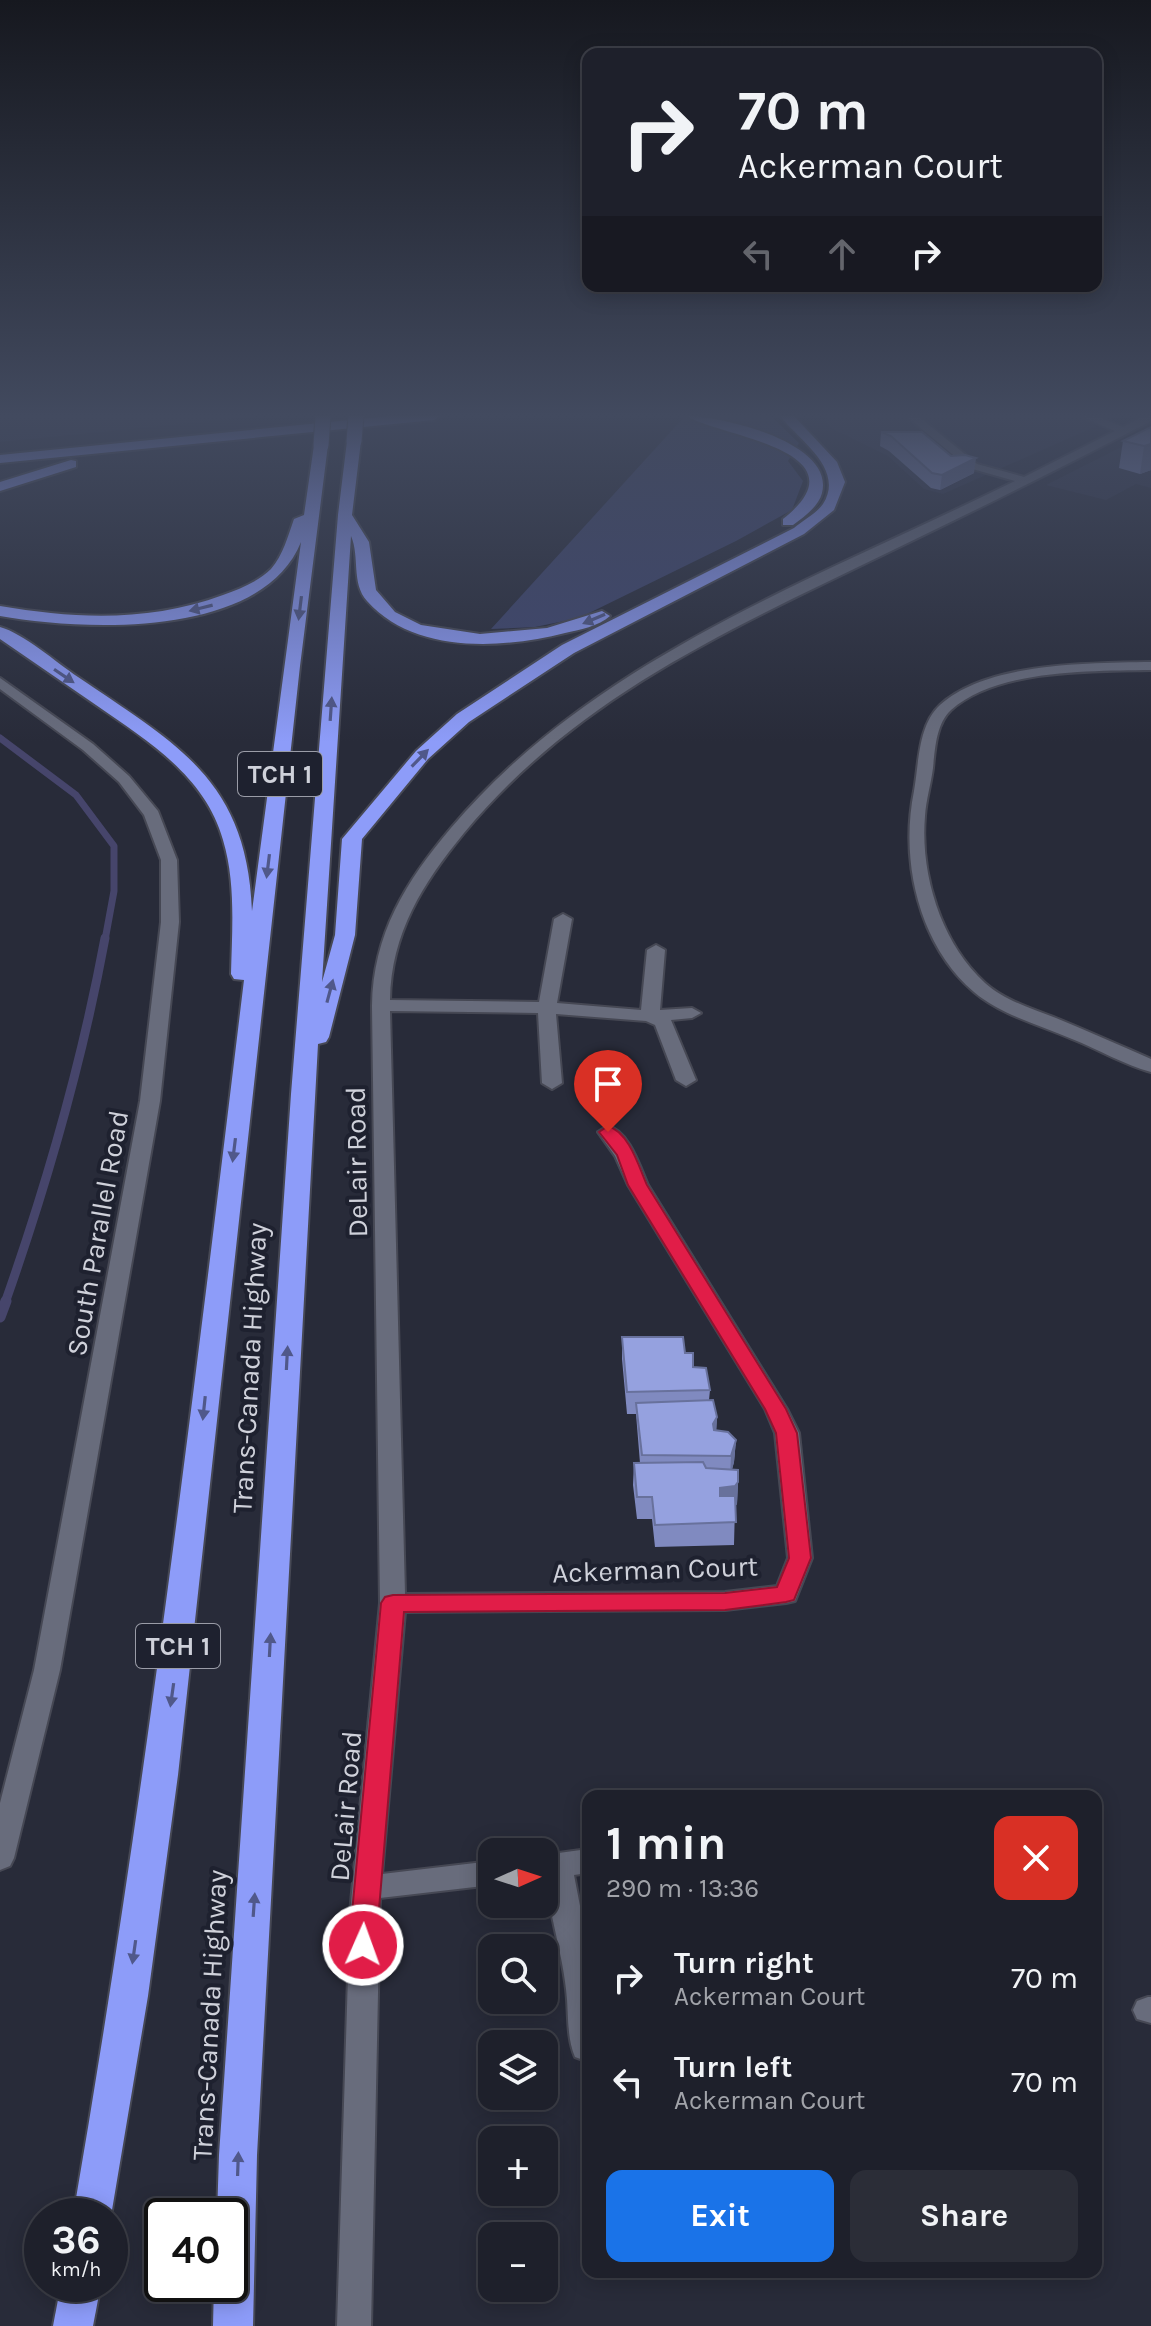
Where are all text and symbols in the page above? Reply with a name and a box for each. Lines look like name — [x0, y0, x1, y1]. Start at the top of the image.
text: 70 m — [738, 78, 869, 143]
icon: right — [606, 80, 710, 184]
text: Ackerman Court — [738, 145, 1003, 187]
icon: left — [736, 232, 780, 276]
icon: ahead — [820, 232, 864, 276]
icon: right — [904, 232, 948, 276]
one-way arrow — [293, 596, 306, 621]
one-way arrow — [188, 603, 213, 615]
one-way arrow — [582, 613, 606, 626]
one-way arrow — [54, 668, 75, 683]
one-way arrow — [325, 696, 338, 721]
one-way arrow — [410, 749, 429, 768]
road number: TCH 1 — [238, 752, 322, 796]
one-way arrow — [261, 854, 274, 879]
one-way arrow — [325, 979, 337, 1004]
pin — [574, 1050, 642, 1132]
icon: arrive — [586, 1062, 630, 1106]
street label: DeLair Road — [339, 1086, 374, 1238]
street label: South Parallel Road — [60, 1108, 135, 1358]
one-way arrow — [227, 1138, 240, 1163]
street label: Trans-Canada Highway — [225, 1222, 274, 1514]
one-way arrow — [281, 1345, 294, 1370]
one-way arrow — [198, 1396, 211, 1421]
street label: Ackerman Court — [551, 1549, 759, 1590]
road number: TCH 1 — [136, 1624, 220, 1668]
one-way arrow — [264, 1632, 277, 1657]
one-way arrow — [165, 1682, 178, 1707]
street label: DeLair Road — [322, 1729, 369, 1883]
text: 1 min — [606, 1815, 726, 1871]
button: close — [994, 1816, 1078, 1900]
north arrow — [478, 1838, 558, 1918]
map controls — [478, 1838, 558, 2302]
street label: Trans-Canada Highway — [185, 1869, 234, 2161]
text: 290 m · 13:36 — [606, 1873, 759, 1904]
one-way arrow — [248, 1892, 261, 1917]
position arrow — [321, 1903, 405, 1987]
button: search — [478, 1934, 558, 2014]
one-way arrow — [127, 1940, 140, 1965]
text: Turn right — [674, 1945, 814, 1981]
icon: right — [606, 1956, 650, 2000]
text: 70 m — [1011, 1960, 1078, 1996]
text: Ackerman Court — [674, 1981, 865, 2012]
button: layers — [478, 2030, 558, 2110]
text: Turn left — [674, 2049, 792, 2085]
icon: left — [606, 2060, 650, 2104]
text: 70 m — [1011, 2064, 1078, 2100]
text: Ackerman Court — [674, 2085, 865, 2116]
button: + — [478, 2126, 558, 2206]
one-way arrow — [231, 2151, 244, 2176]
button: Exit — [606, 2170, 834, 2262]
button: Share — [850, 2170, 1078, 2262]
speed limit sign: 40 — [144, 2198, 248, 2302]
text: 36 — [51, 2216, 101, 2263]
button: − — [478, 2222, 558, 2302]
text: km/h — [51, 2258, 101, 2281]

